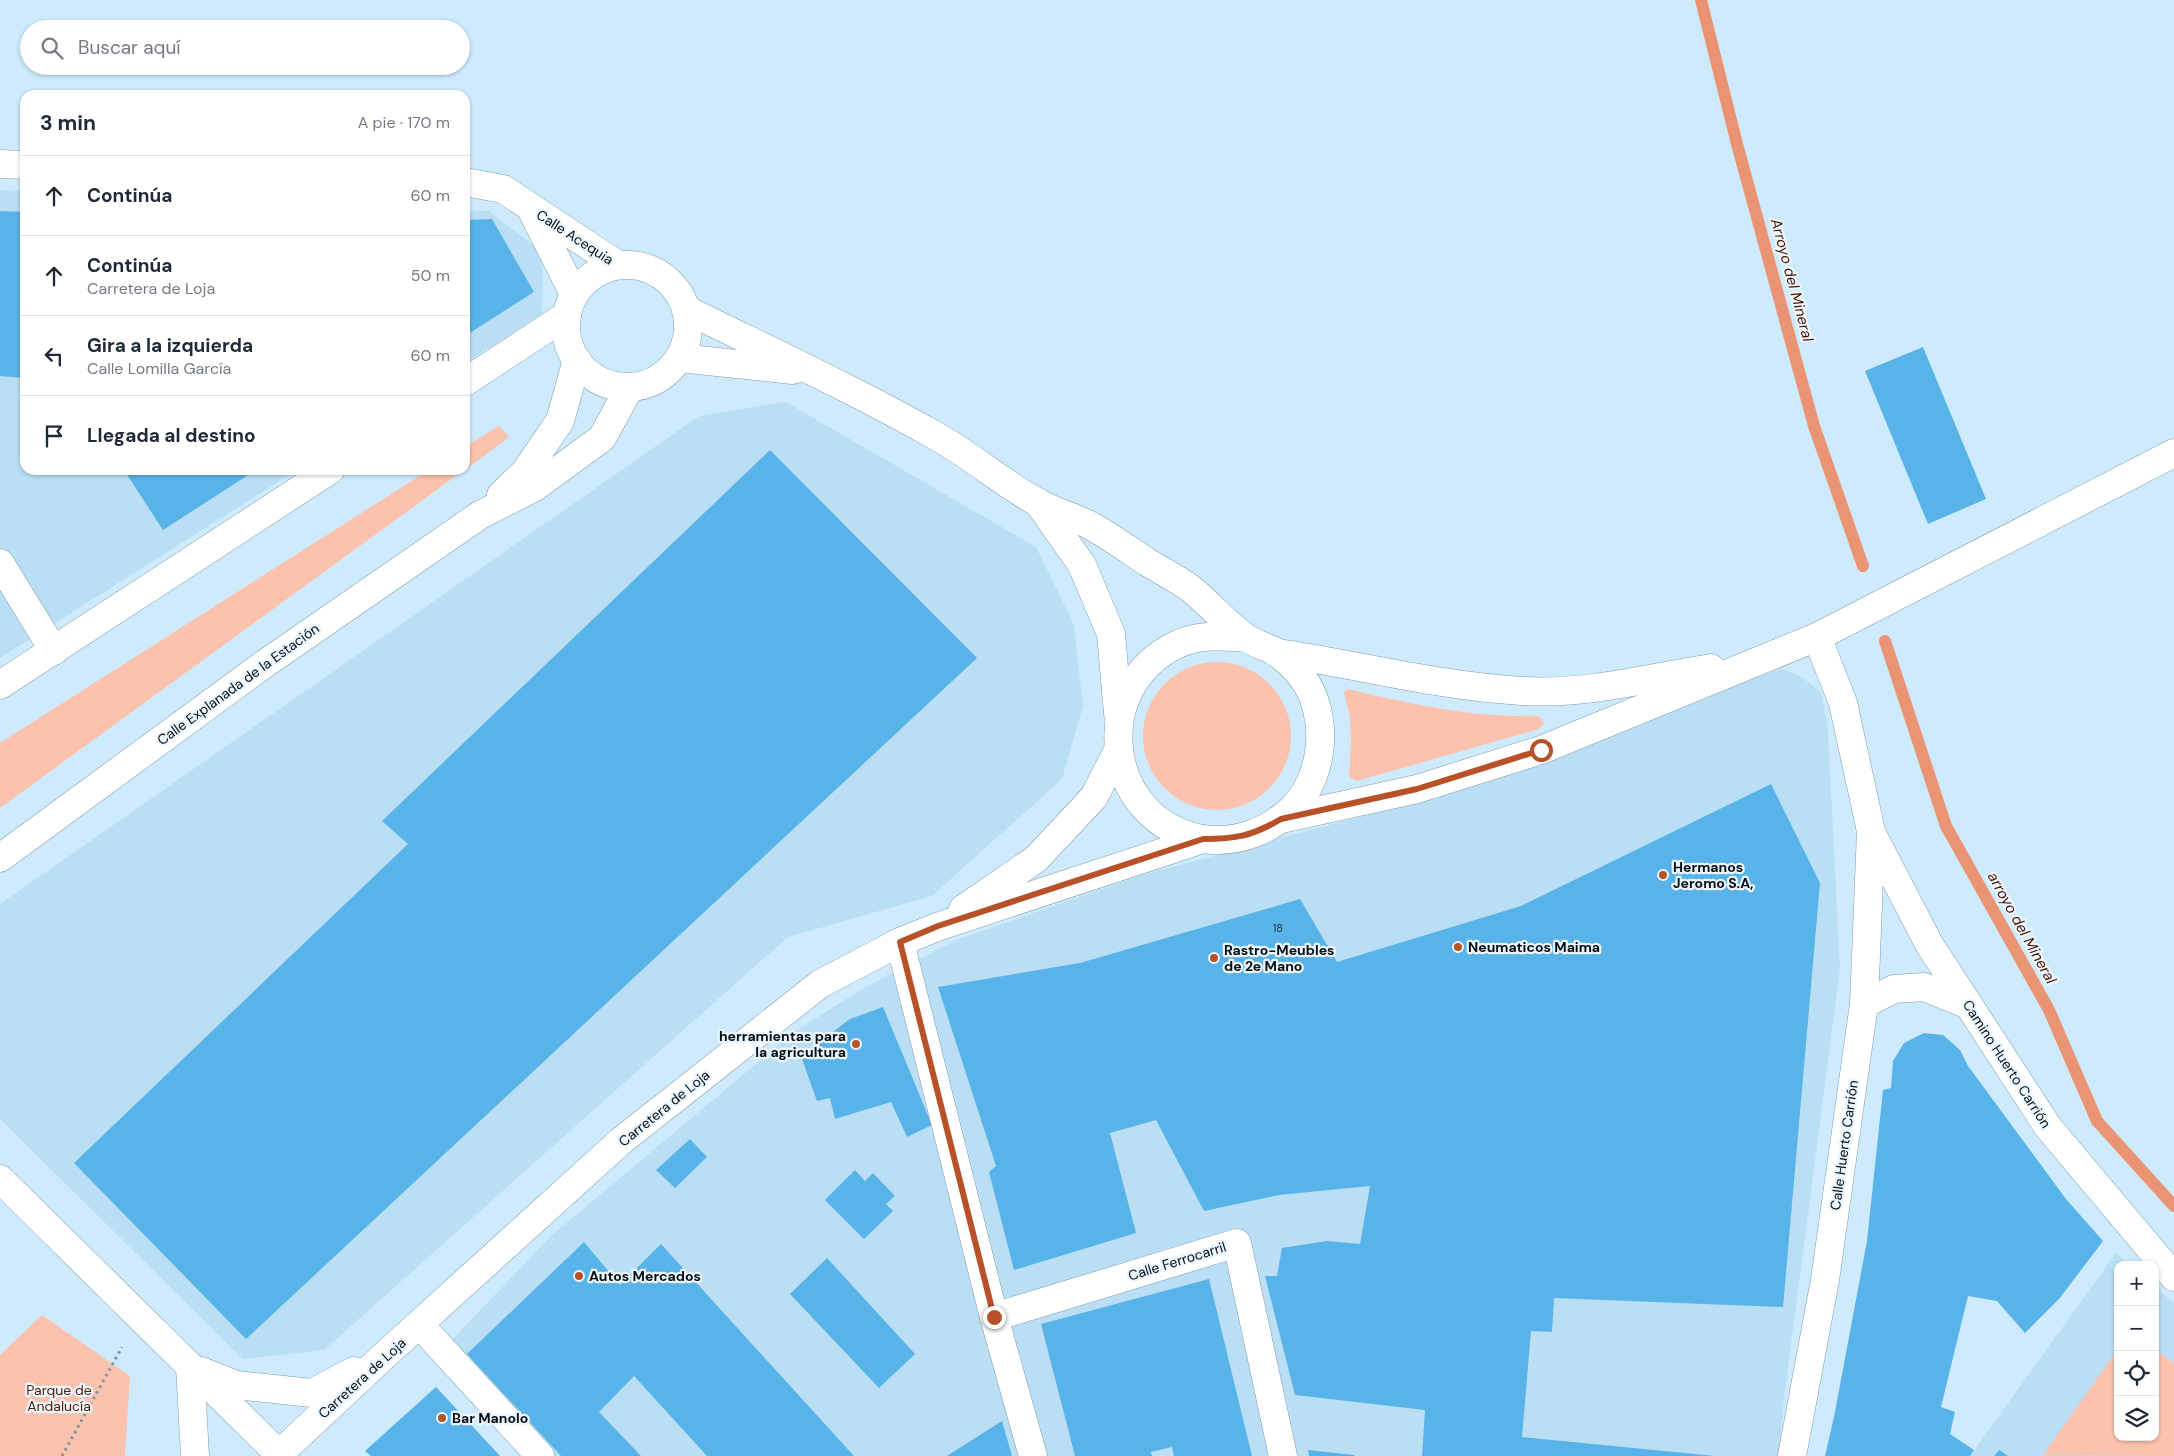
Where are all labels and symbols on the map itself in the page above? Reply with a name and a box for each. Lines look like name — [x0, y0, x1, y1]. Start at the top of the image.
street label: Calle Acequia — [533, 205, 617, 269]
water label: Arroyo del Mineral — [1766, 215, 1818, 344]
street label: Calle Explanada de la Estación — [153, 619, 323, 749]
route start — [1530, 739, 1553, 762]
place label: Hermanos Jeromo S.A, — [1673, 858, 1754, 892]
marker: Hermanos Jeromo S.A, — [1657, 869, 1669, 881]
water label: arroyo del Mineral — [1983, 869, 2061, 988]
house number: 18 — [1273, 921, 1283, 935]
place label: Neumaticos Maima — [1468, 938, 1600, 956]
place label: Rastro-Meubles de 2e Mano — [1224, 941, 1335, 975]
marker: Neumaticos Maima — [1452, 941, 1464, 953]
marker: Rastro-Meubles de 2e Mano — [1208, 952, 1220, 964]
street label: Camino Huerto Carrión — [1959, 996, 2055, 1132]
place label: herramientas para la agricultura — [719, 1027, 846, 1061]
marker: herramientas para la agricultura — [850, 1038, 862, 1050]
street label: Carretera de Loja — [615, 1066, 713, 1150]
street label: Calle Huerto Carrión — [1826, 1079, 1862, 1211]
street label: Calle Ferrocarril — [1126, 1238, 1228, 1284]
place label: Autos Mercados — [589, 1267, 701, 1285]
marker: Autos Mercados — [573, 1270, 585, 1282]
route end — [983, 1306, 1006, 1329]
street label: Carretera de Loja — [314, 1334, 410, 1422]
park label: Parque de Andalucía — [26, 1381, 92, 1415]
place label: Bar Manolo — [452, 1409, 528, 1427]
marker: Bar Manolo — [436, 1412, 448, 1424]

